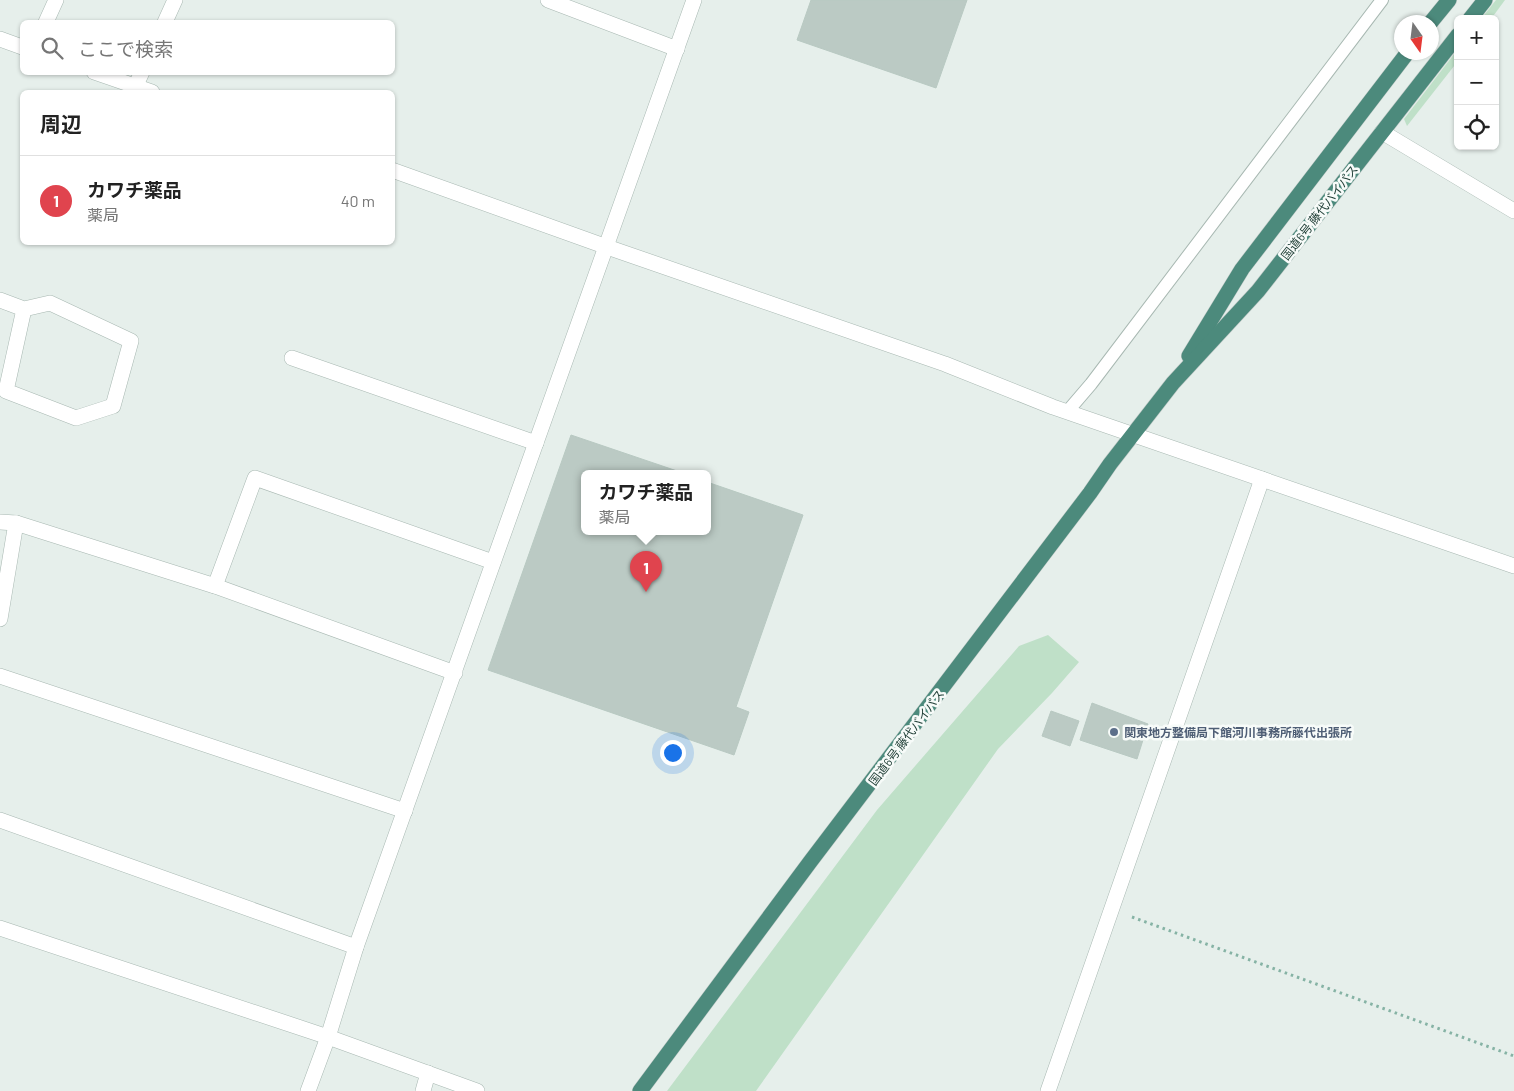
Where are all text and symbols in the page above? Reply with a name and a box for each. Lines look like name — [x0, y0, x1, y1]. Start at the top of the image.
north arrow — [1394, 15, 1439, 60]
map controls — [1454, 15, 1499, 150]
button: + — [1454, 15, 1499, 60]
search box — [20, 20, 395, 75]
icon: search — [38, 34, 66, 62]
text: ここで検索 — [78, 37, 173, 60]
button: − — [1454, 60, 1499, 105]
button: locate — [1454, 105, 1499, 150]
text: 周辺 — [40, 111, 82, 136]
street label: 国道6号 藤代バイパス — [1278, 162, 1360, 262]
text: カワチ薬品 — [87, 178, 182, 201]
text: 1 — [53, 191, 59, 210]
text: 40 m — [341, 191, 375, 210]
text: 薬局 — [87, 205, 119, 224]
popup — [581, 470, 711, 535]
text: カワチ薬品 — [598, 480, 694, 503]
text: 薬局 — [598, 507, 631, 526]
pin: 1 — [630, 551, 662, 592]
street label: 国道6号 藤代バイパス — [865, 686, 947, 788]
place label: 関東地方整備局下館河川事務所藤代出張所 — [1124, 725, 1352, 739]
marker: 関東地方整備局下館河川事務所藤代出張所 — [1108, 726, 1120, 738]
your location — [660, 740, 686, 766]

